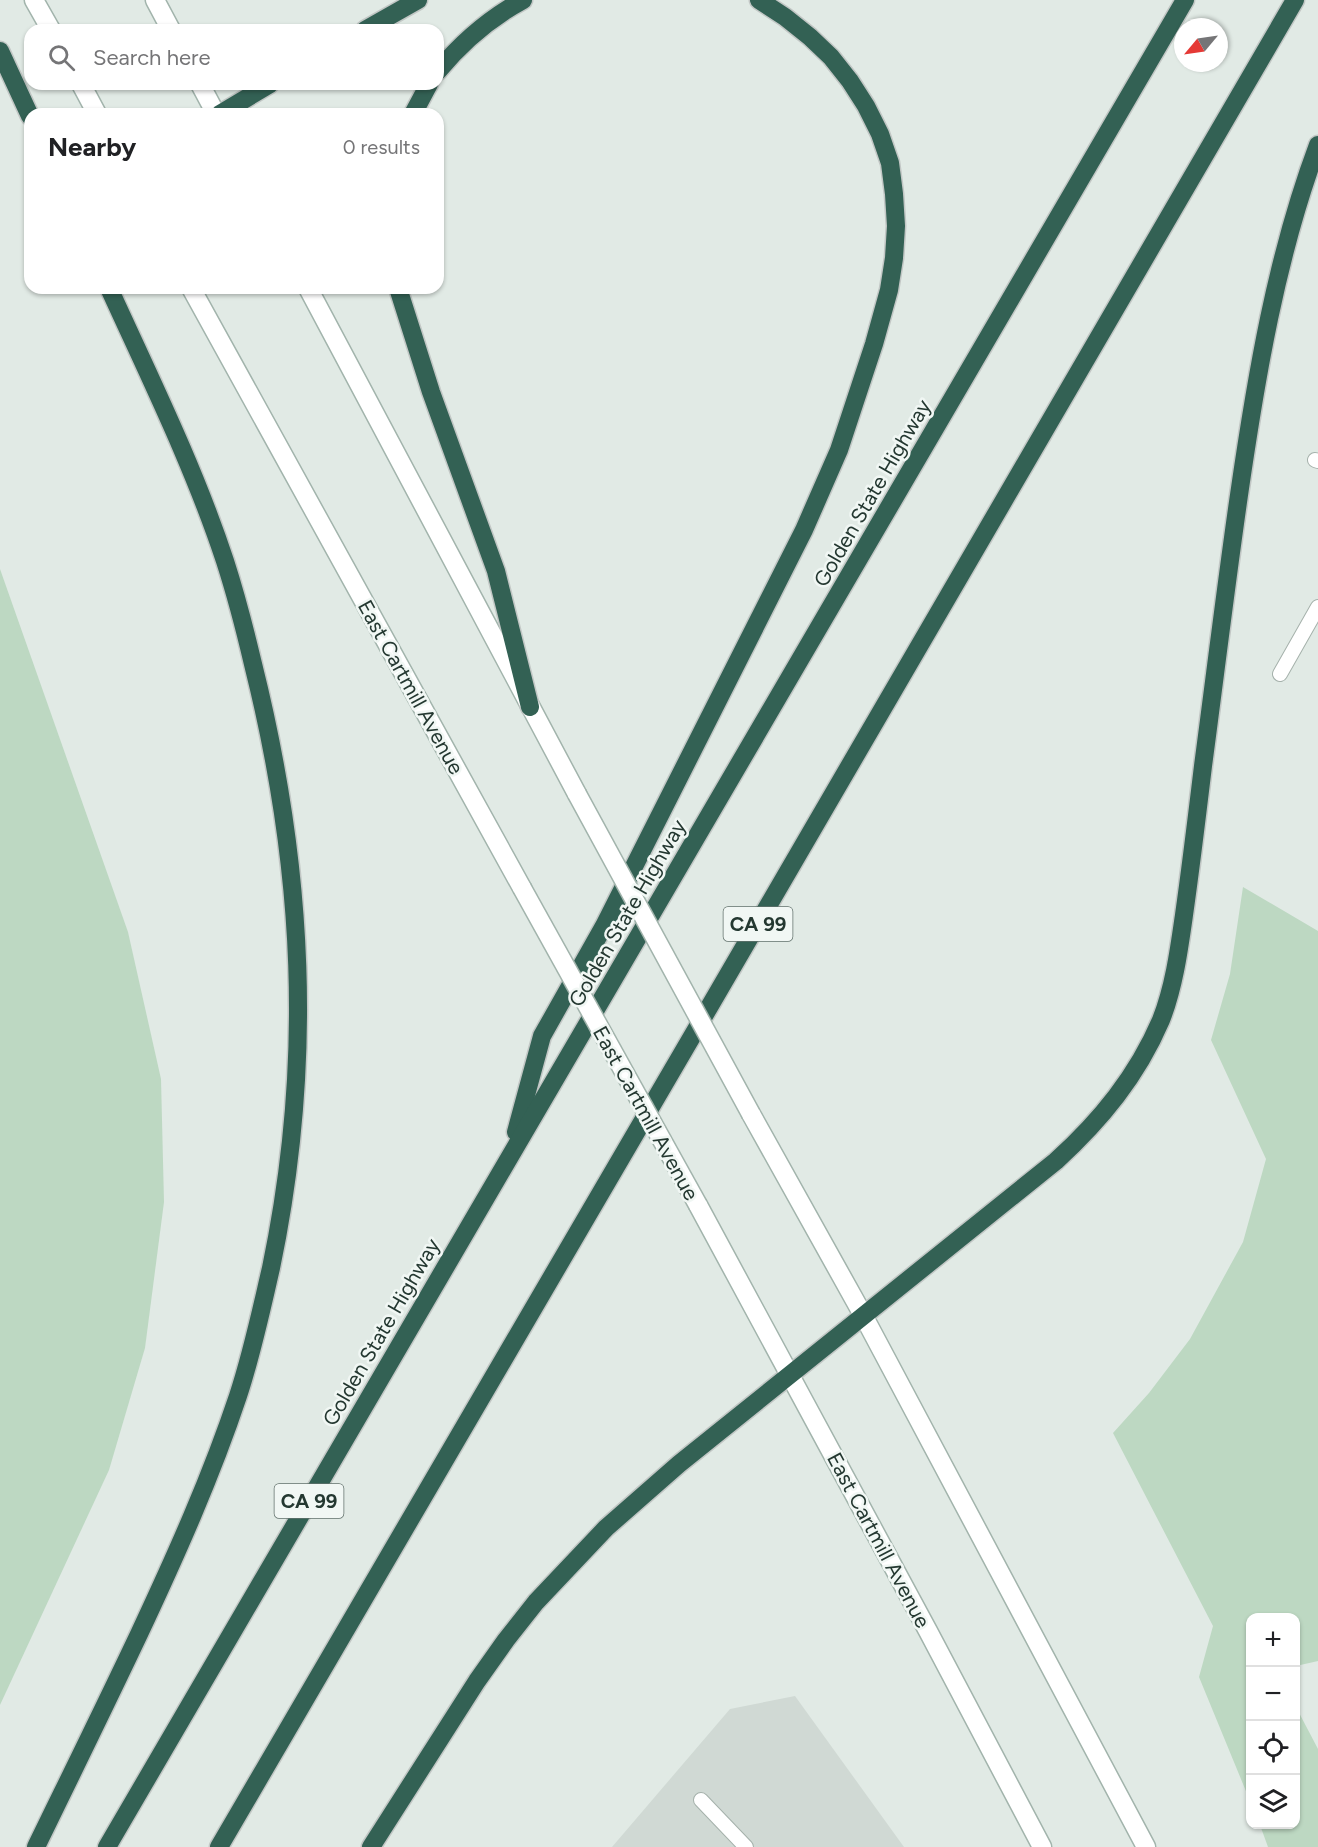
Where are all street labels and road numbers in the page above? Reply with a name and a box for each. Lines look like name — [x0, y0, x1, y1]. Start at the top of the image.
street label: Golden State Highway — [808, 395, 936, 591]
street label: East Cartmill Avenue — [353, 596, 469, 778]
street label: Golden State Highway — [563, 815, 691, 1011]
road number: CA 99 — [724, 907, 792, 941]
street label: East Cartmill Avenue — [588, 1022, 704, 1204]
street label: Golden State Highway — [317, 1234, 445, 1430]
street label: East Cartmill Avenue — [822, 1448, 936, 1632]
road number: CA 99 — [274, 1484, 344, 1518]

